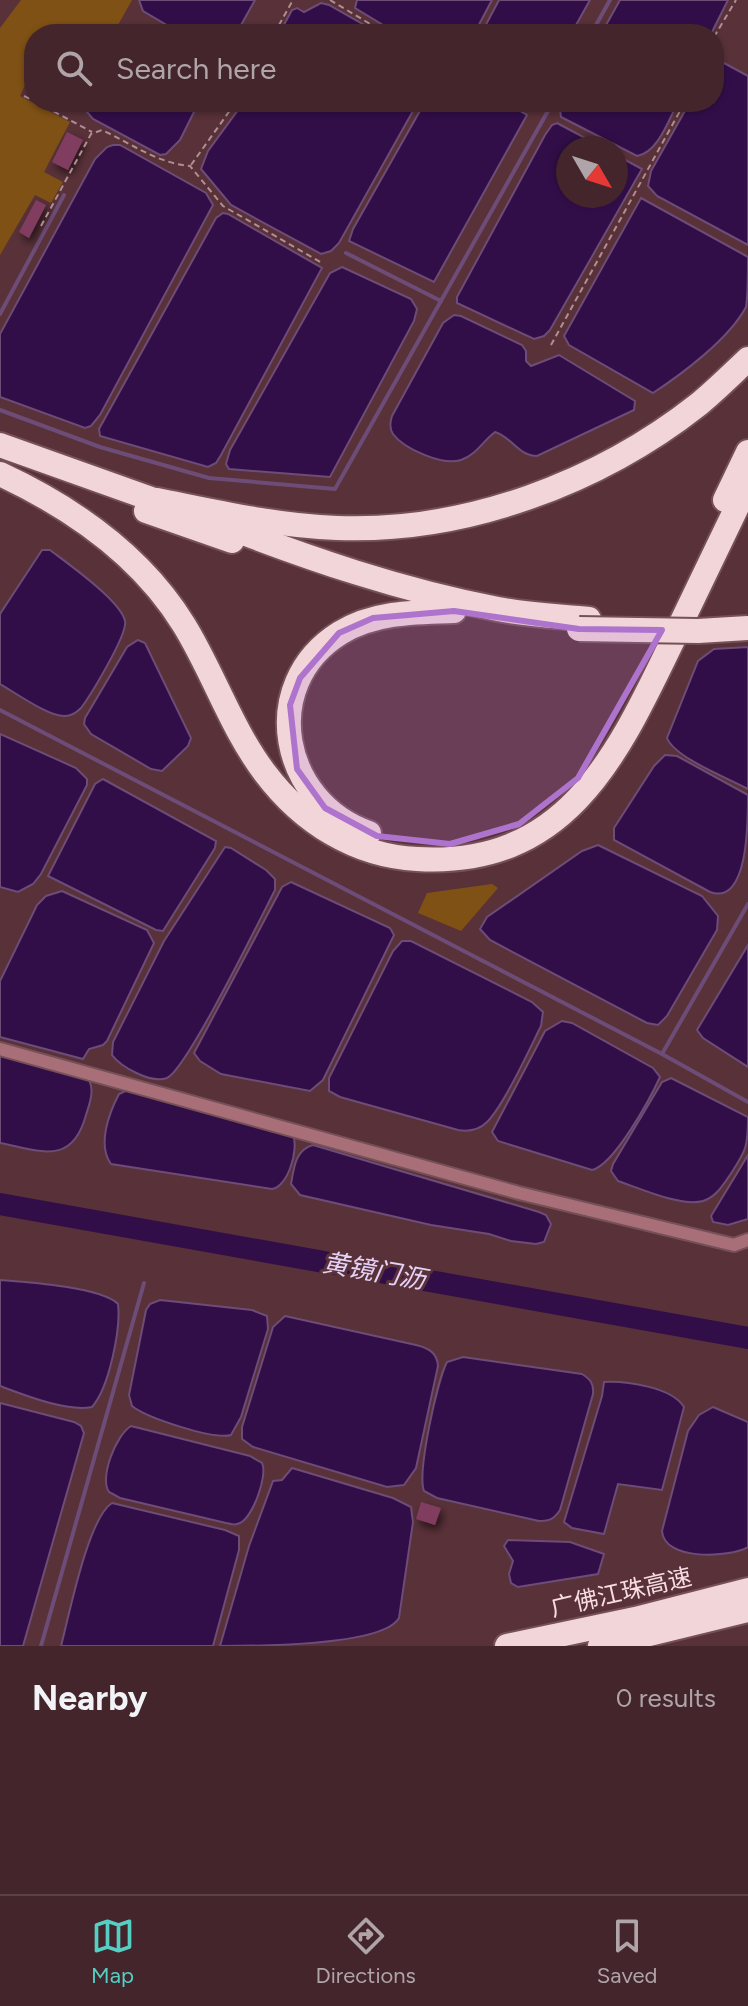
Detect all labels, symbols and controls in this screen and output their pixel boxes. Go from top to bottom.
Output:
search box [24,24,724,112]
icon: search [52,46,96,90]
text: Search here [116,50,276,87]
north arrow [556,136,628,208]
water label: 黄镜门沥 [320,1246,432,1296]
street label: 广佛江珠高速 [548,1562,694,1622]
text: Nearby [32,1678,147,1719]
text: 0 results [616,1682,716,1714]
tab: Map [91,1914,135,1989]
tab: Directions [316,1914,416,1989]
tab: Saved [597,1914,657,1989]

